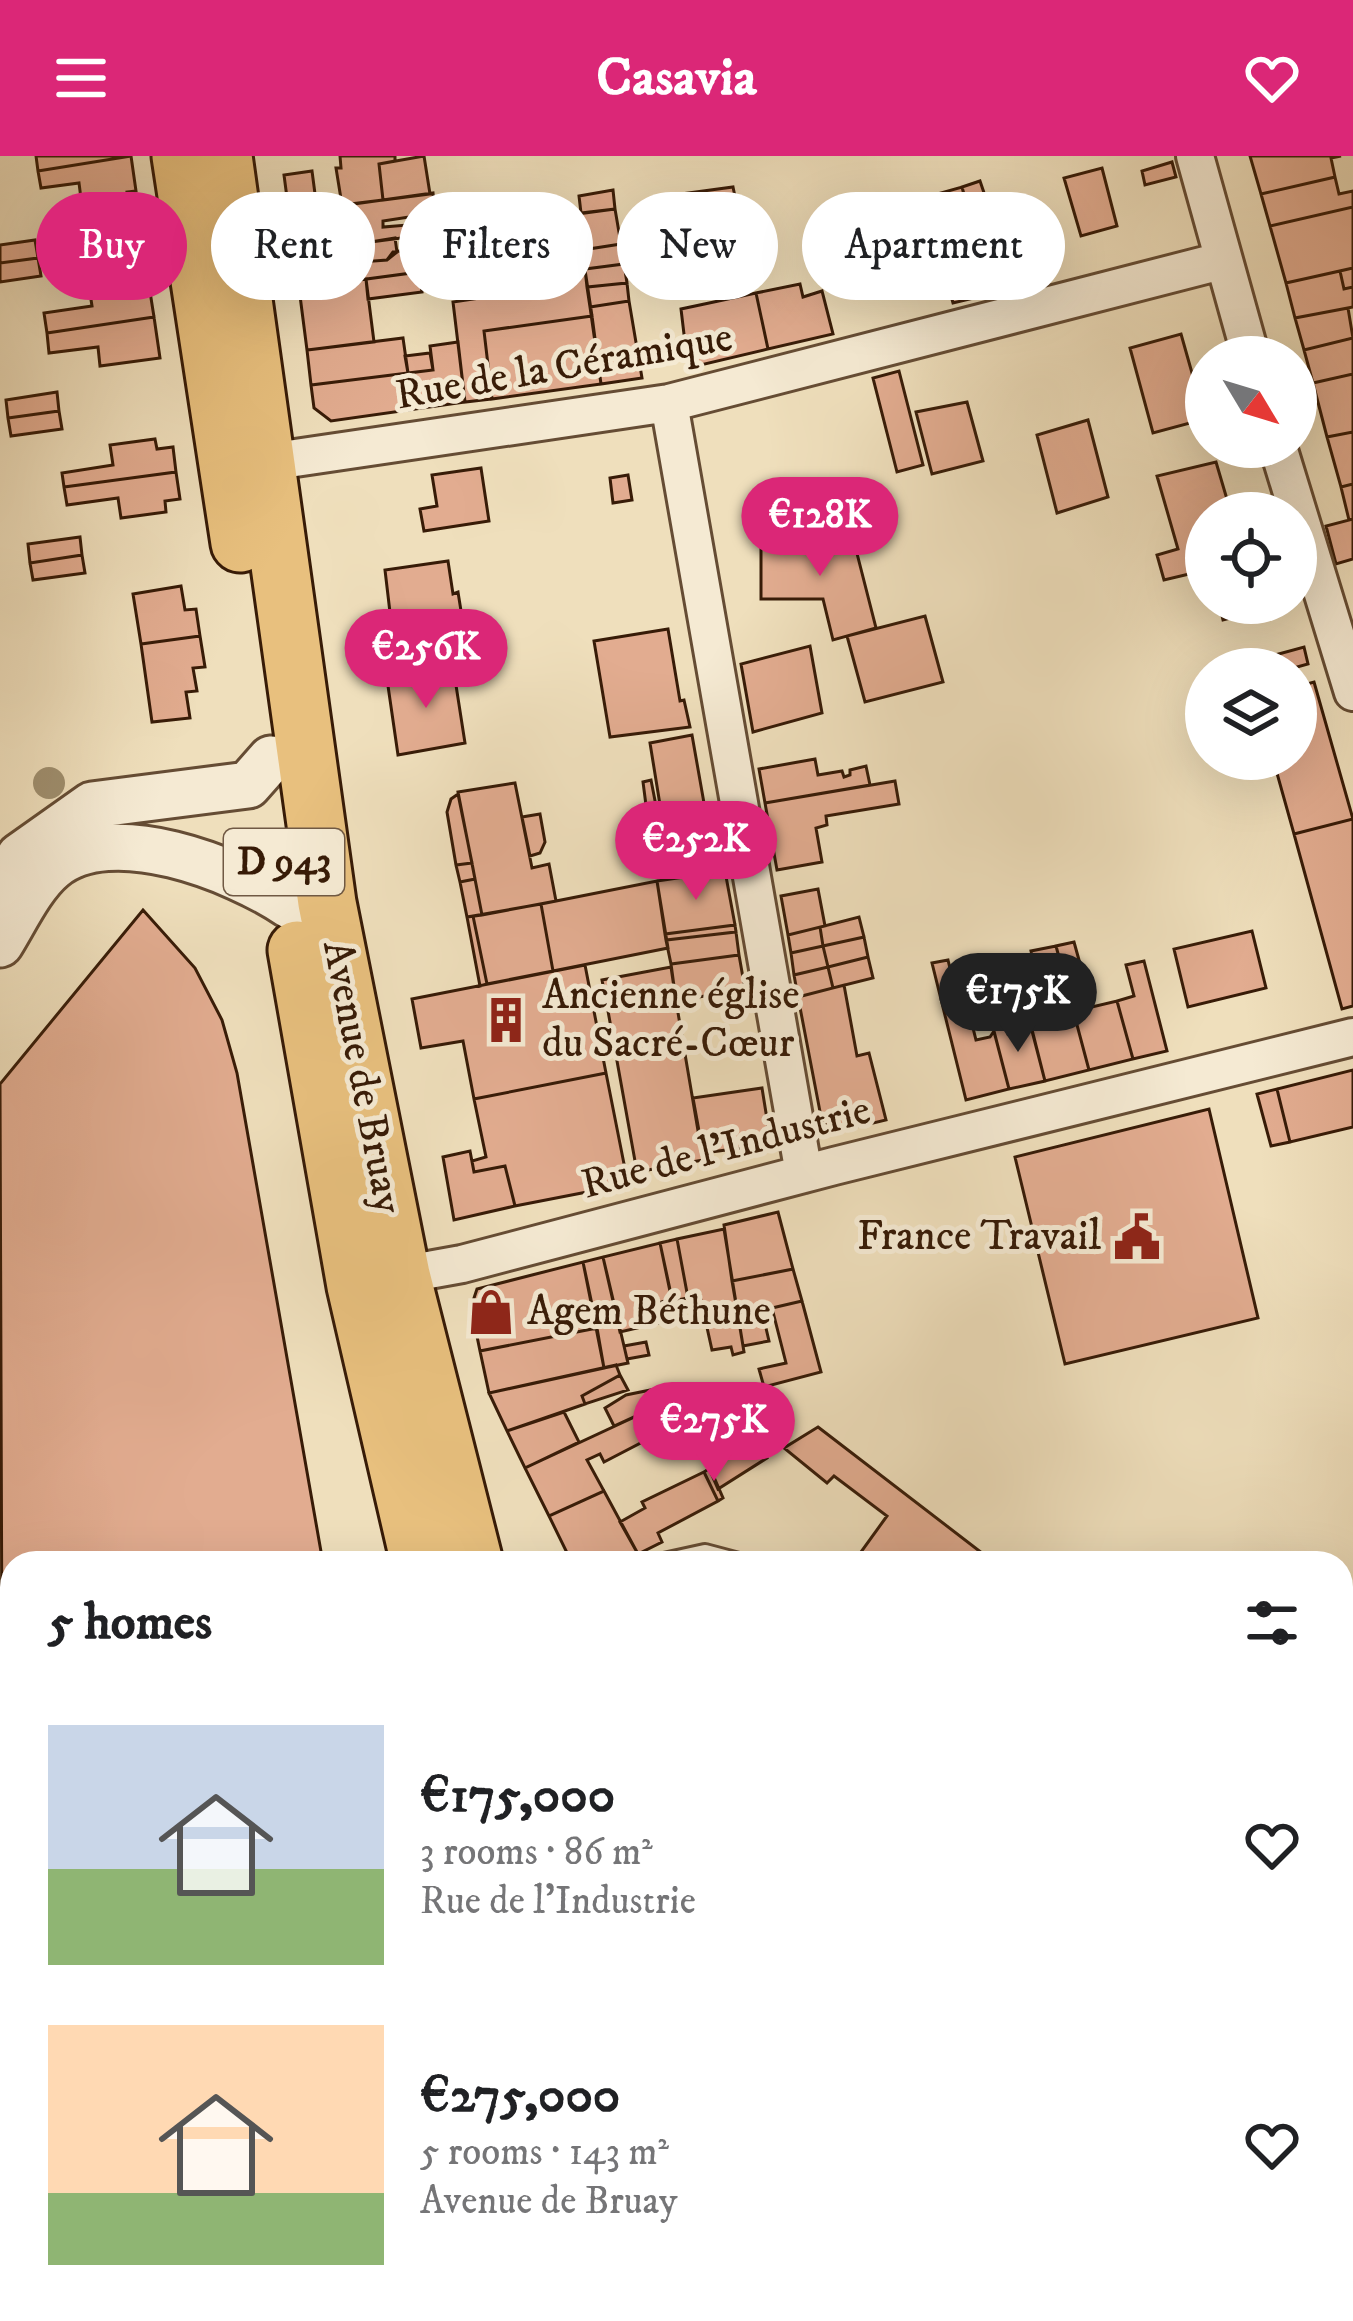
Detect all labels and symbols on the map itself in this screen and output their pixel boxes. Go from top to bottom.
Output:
street label: Rue de la Céramique [392,312,736,422]
north arrow [1185,336,1317,468]
pin: €128K [736,477,904,579]
pin: €256K [342,609,510,711]
pin: €252K [612,801,780,903]
road number: D 943 [224,829,344,895]
street label: Avenue de Bruay [310,936,414,1219]
pin: €175K [934,953,1102,1055]
place label: Ancienne église du Sacré-Cœur [542,970,800,1070]
building icon: Ancienne église du Sacré-Cœur [481,995,531,1045]
street label: Rue de l'Industrie [576,1084,876,1212]
place label: France Travail [857,1211,1101,1263]
public building icon: France Travail [1112,1212,1162,1262]
place label: Agem Béthune [527,1286,771,1338]
shop icon: Agem Béthune [466,1287,516,1337]
pin: €275K [630,1382,798,1484]

